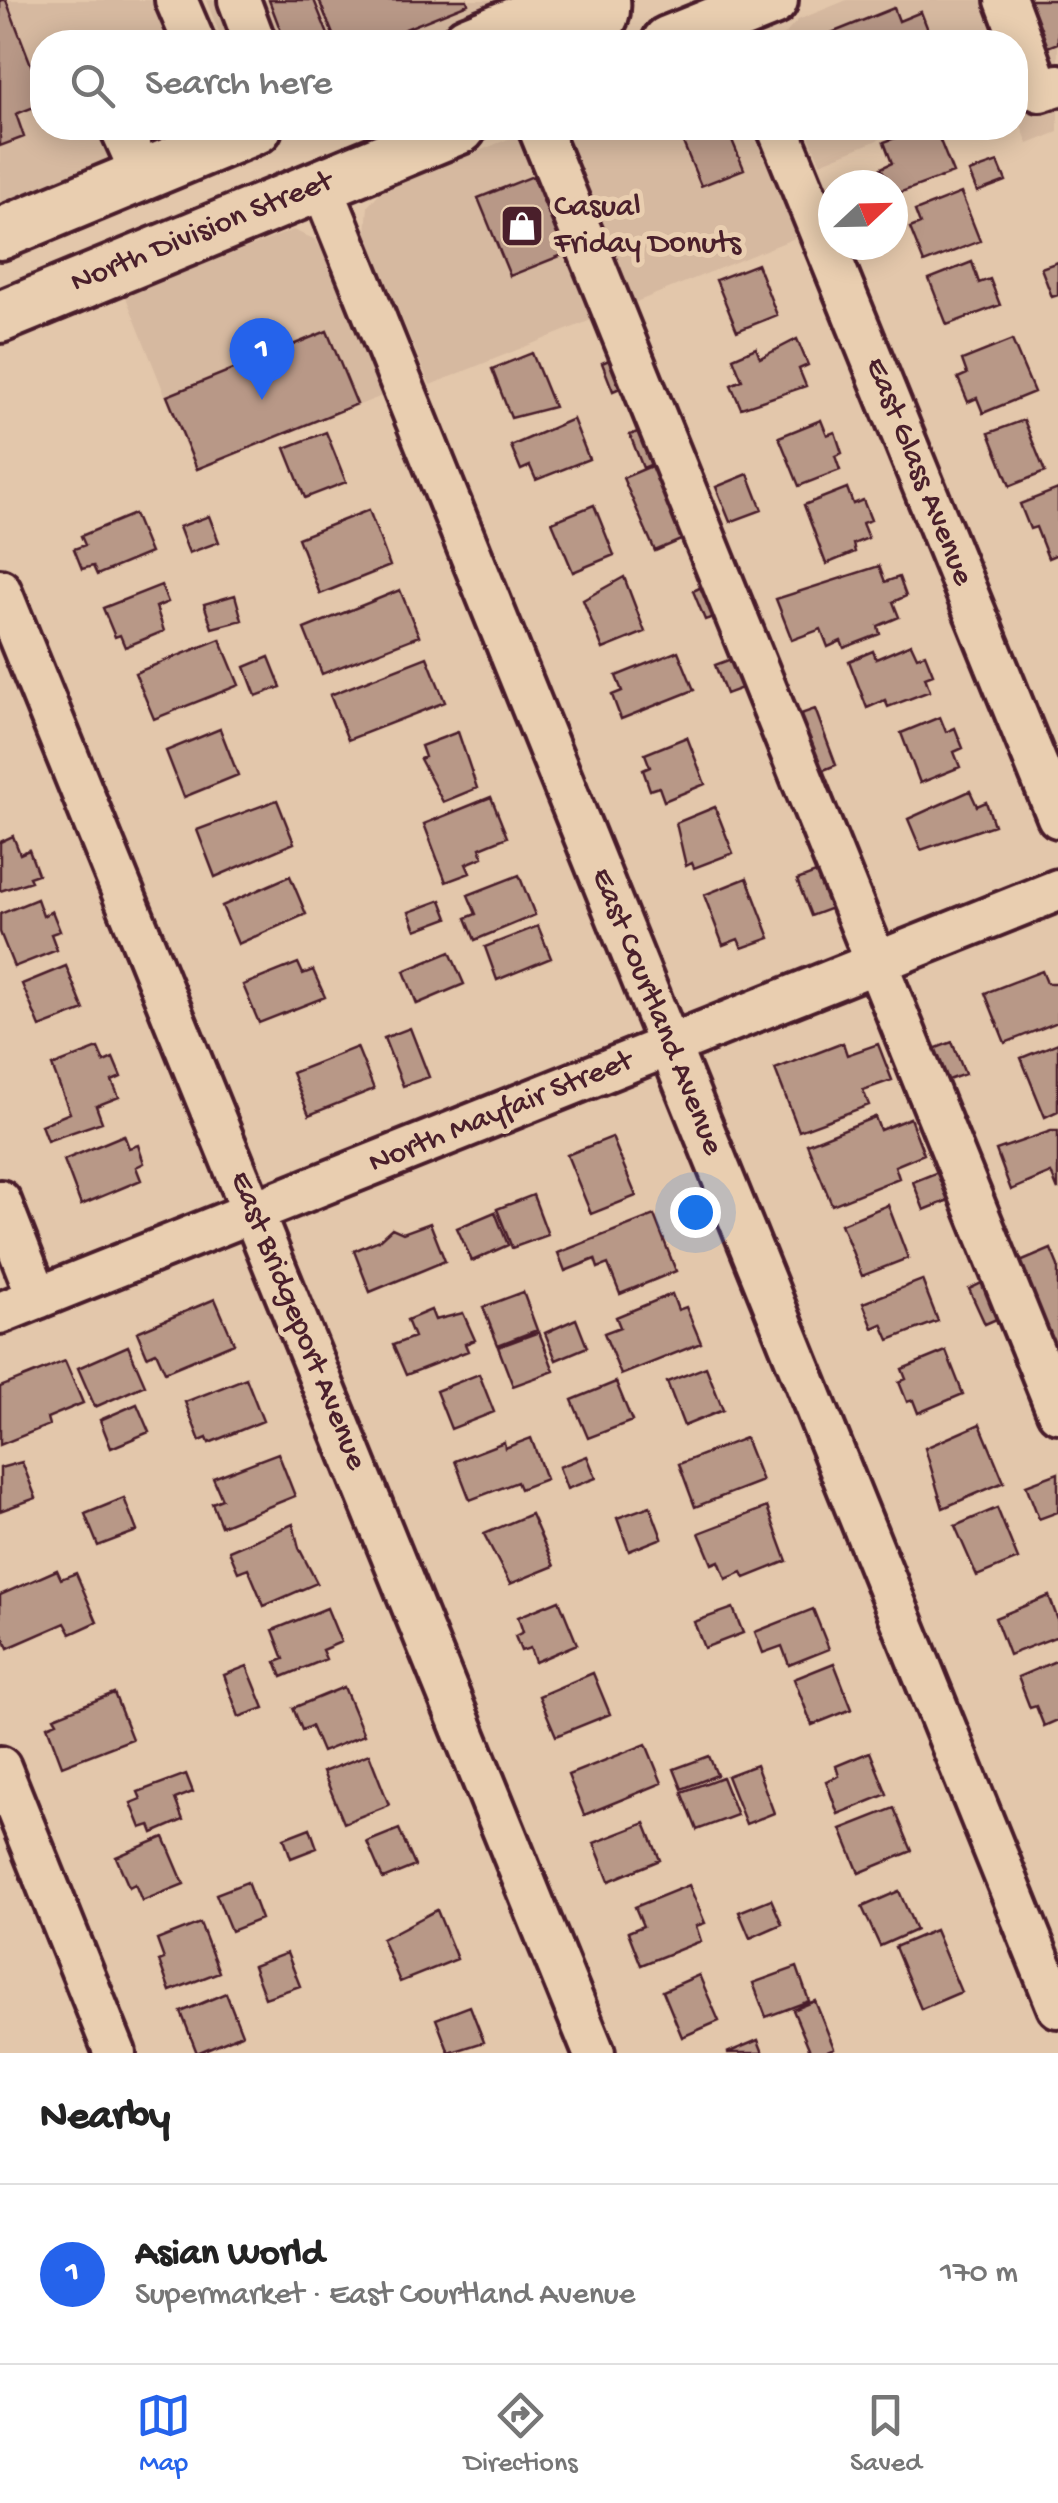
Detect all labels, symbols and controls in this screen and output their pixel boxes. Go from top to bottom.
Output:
search box [30,30,1028,140]
icon: search [65,58,120,113]
text: Search here [145,63,332,107]
street label: North Division Street [66,162,341,303]
north arrow [818,170,908,260]
place label: Casual Friday Donuts [553,189,742,264]
shop icon: Casual Friday Donuts [499,203,545,249]
pin: 1 [230,318,294,400]
street label: East Glass Avenue [855,352,981,592]
street label: East Courtland Avenue [581,863,731,1161]
street label: North Mayfair Street [364,1042,641,1183]
street label: East Bridgeport Avenue [220,1166,375,1476]
your location [670,1187,721,1238]
text: Nearby [40,2094,170,2143]
text: Asian World [135,2233,324,2277]
text: 1 [66,2255,79,2293]
text: 170 m [940,2255,1018,2293]
text: Supermarket · East Courtland Avenue [135,2277,635,2315]
tab: Map [136,2388,191,2481]
tab: Directions [464,2388,578,2481]
tab: Saved [850,2388,922,2481]

